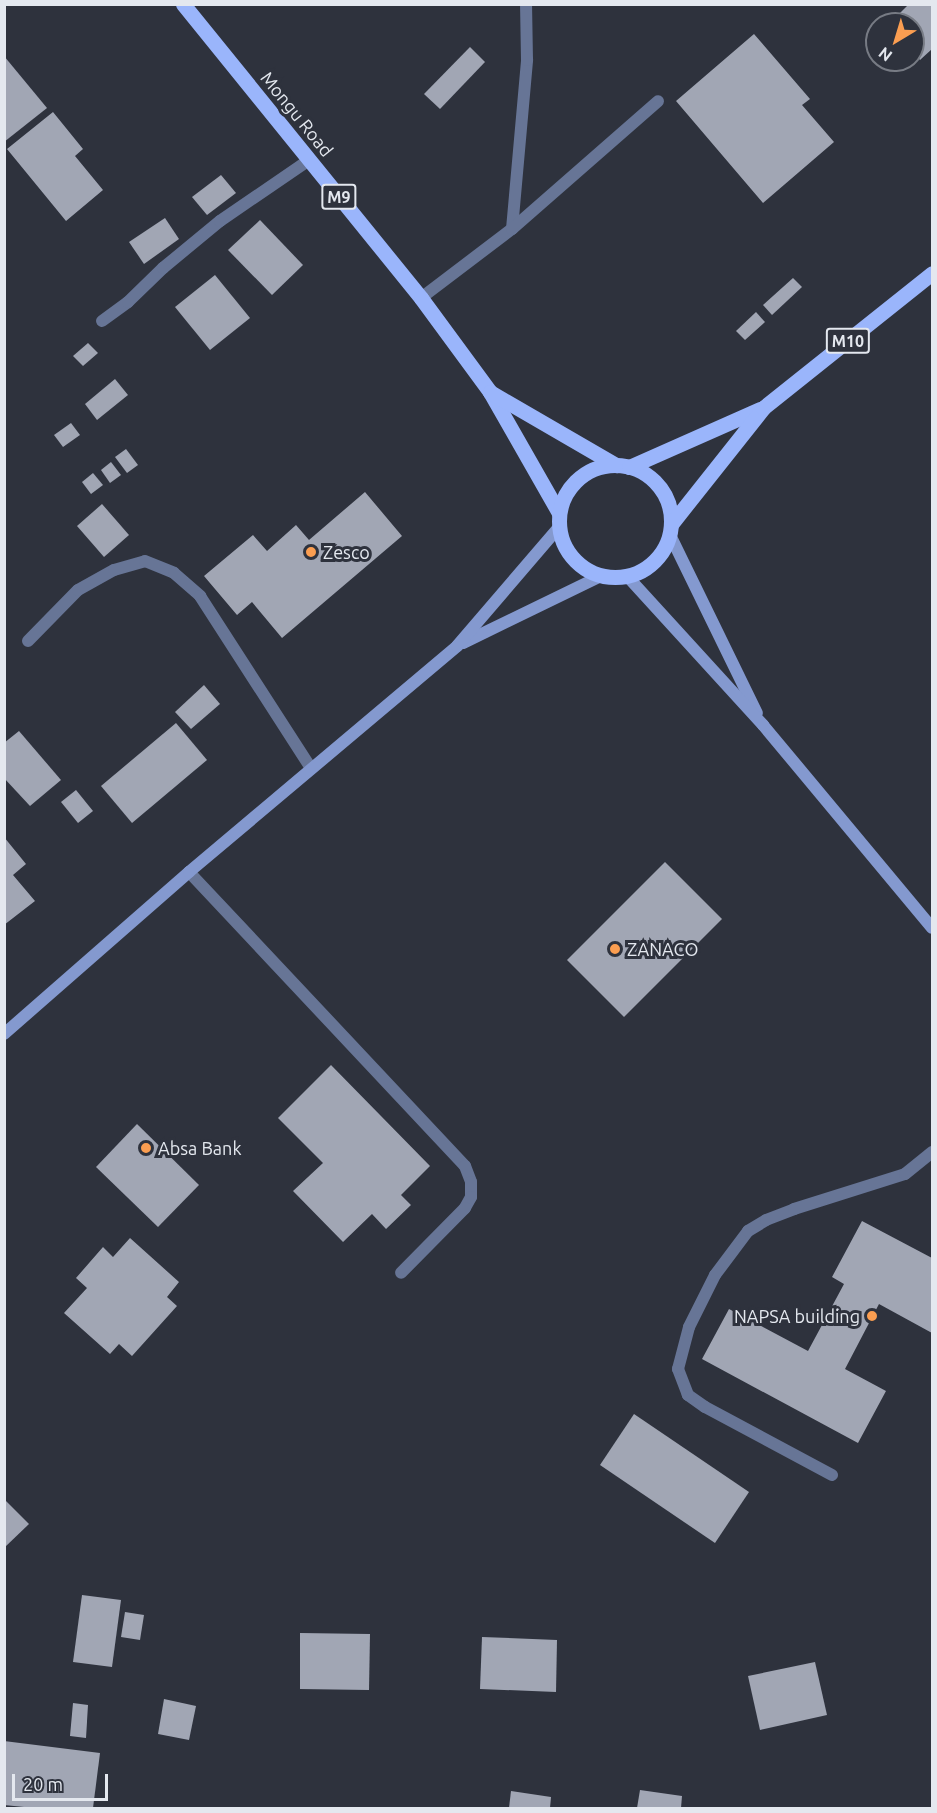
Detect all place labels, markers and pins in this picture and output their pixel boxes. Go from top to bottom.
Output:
place label: Zesco [323,541,370,563]
marker: Zesco [304,545,318,559]
place label: ZANACO [627,938,698,960]
marker: ZANACO [608,942,622,956]
place label: Absa Bank [158,1137,241,1159]
marker: Absa Bank [139,1141,153,1155]
place label: NAPSA building [734,1305,860,1327]
marker: NAPSA building [865,1309,879,1323]

